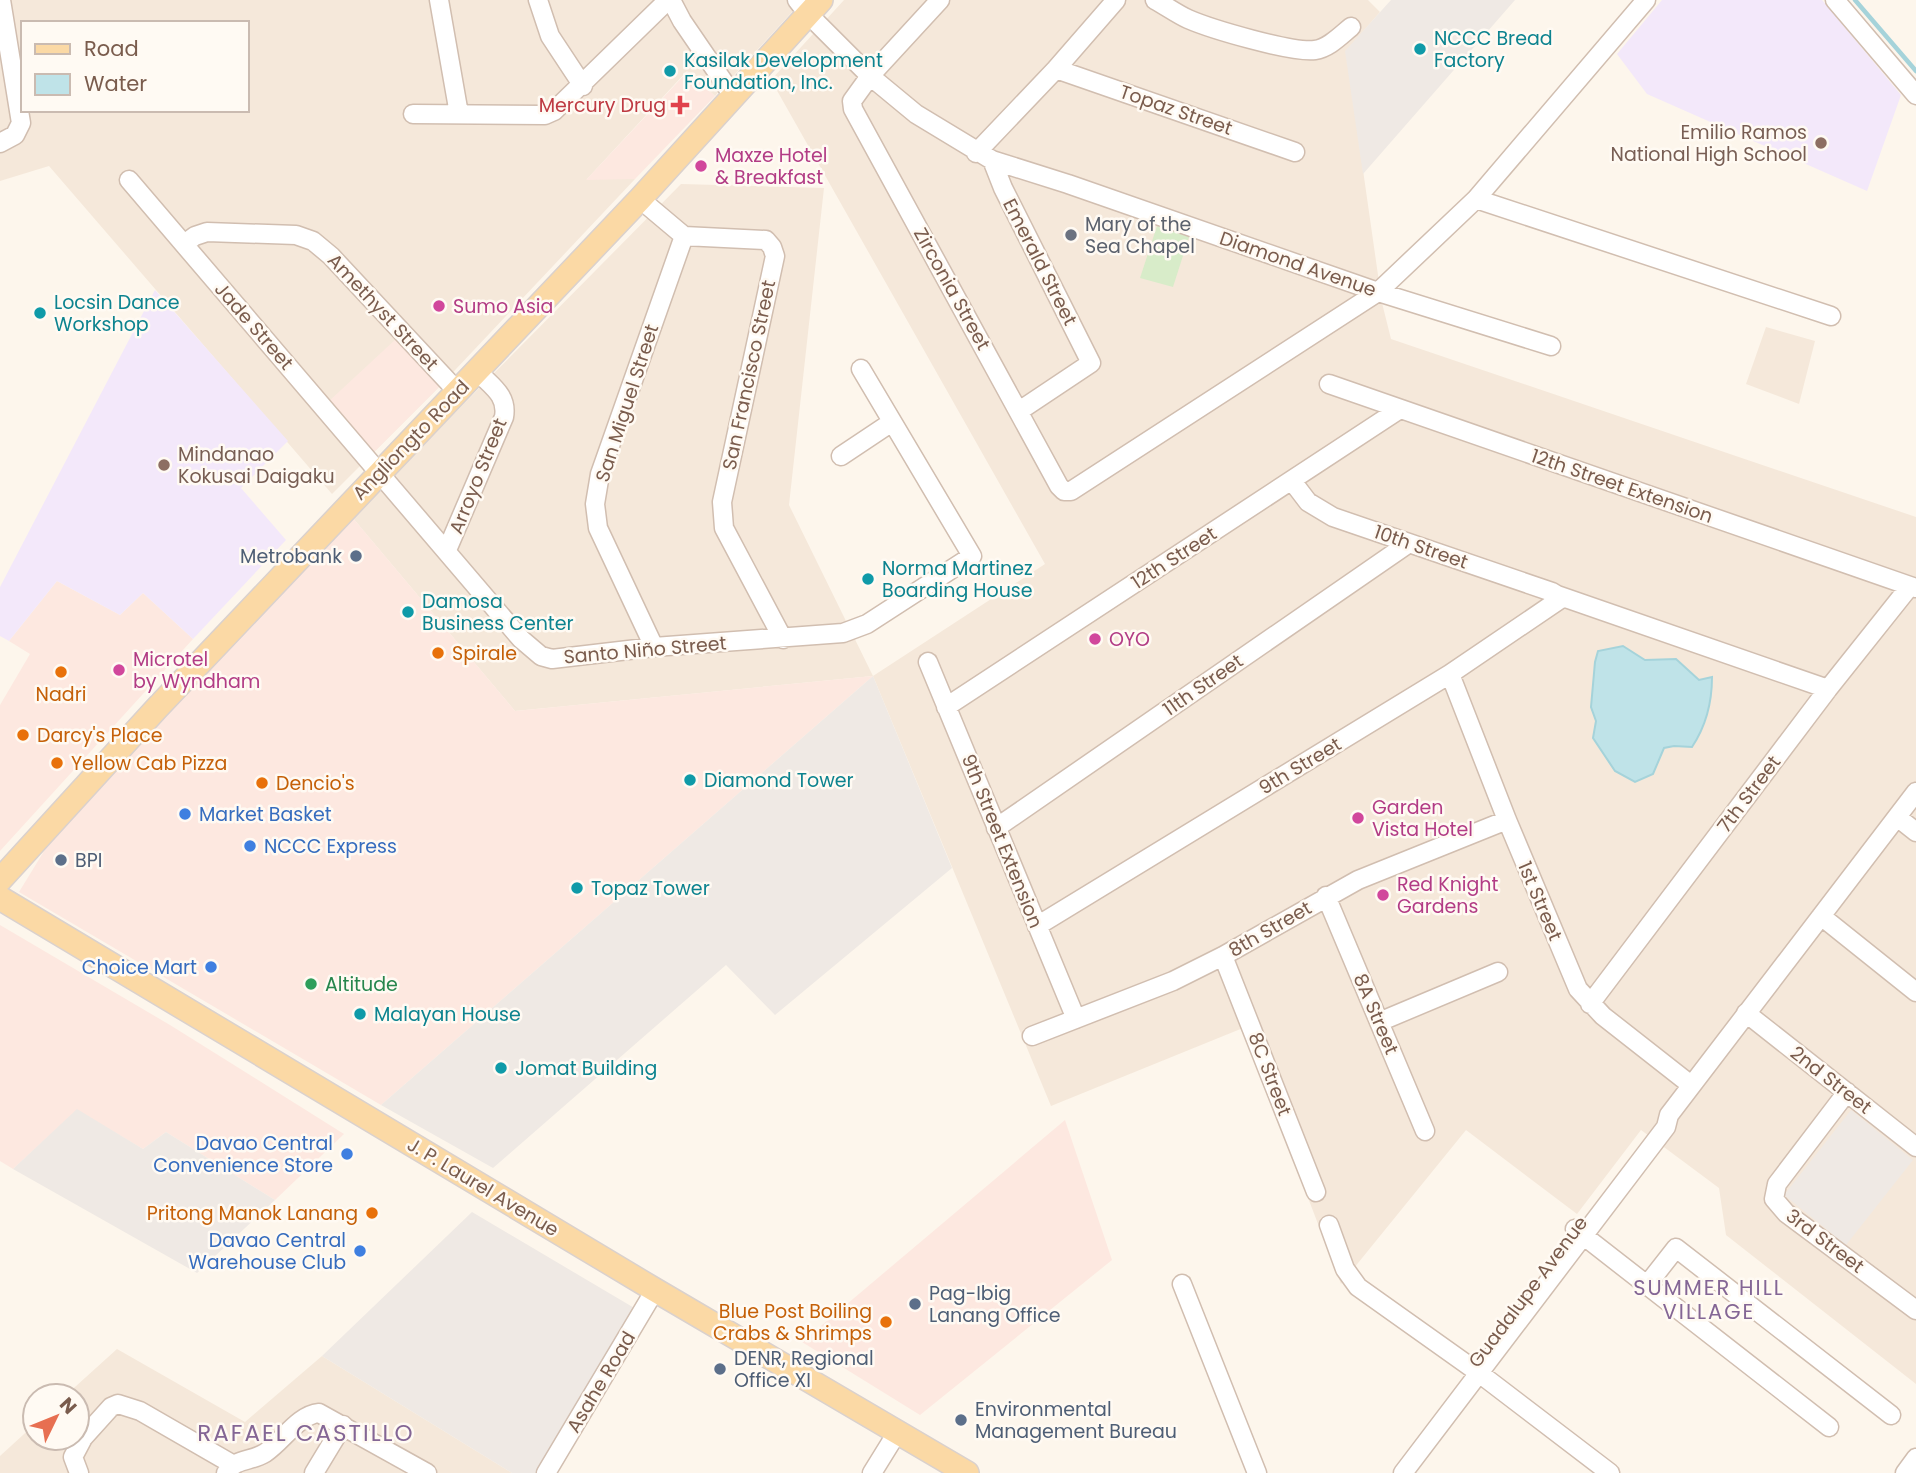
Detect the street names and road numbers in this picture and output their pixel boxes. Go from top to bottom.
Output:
street label: Topaz Street [1116,78,1236,142]
street label: Emerald Street [996,194,1084,330]
street label: Zirconia Street [907,223,997,355]
street label: Diamond Avenue [1216,225,1380,303]
street label: Amethyst Street [321,247,445,377]
street label: Jade Street [208,276,300,376]
street label: San Francisco Street [716,278,782,472]
street label: San Miguel Street [589,321,665,485]
street label: Angliongto Road [346,374,476,506]
street label: Arroyo Street [443,414,514,538]
street label: 12th Street Extension [1528,442,1716,530]
street label: 10th Street [1370,518,1472,576]
street label: 12th Street [1126,520,1222,596]
street label: Santo Niño Street [562,629,728,671]
street label: 11th Street [1158,648,1248,722]
street label: 9th Street [1254,731,1346,801]
street label: 9th Street Extension [955,750,1049,932]
street label: 7th Street [1711,750,1787,838]
street label: 1st Street [1511,857,1569,945]
street label: 8th Street [1224,894,1317,964]
street label: 8A Street [1347,969,1405,1059]
street label: 8C Street [1242,1028,1298,1120]
street label: 2nd Street [1785,1040,1877,1120]
street label: J. P. Laurel Avenue [402,1131,564,1243]
street label: 3rd Street [1780,1203,1870,1279]
street label: Guadalupe Avenue [1462,1211,1594,1373]
street label: Asahe Road [560,1326,642,1438]

